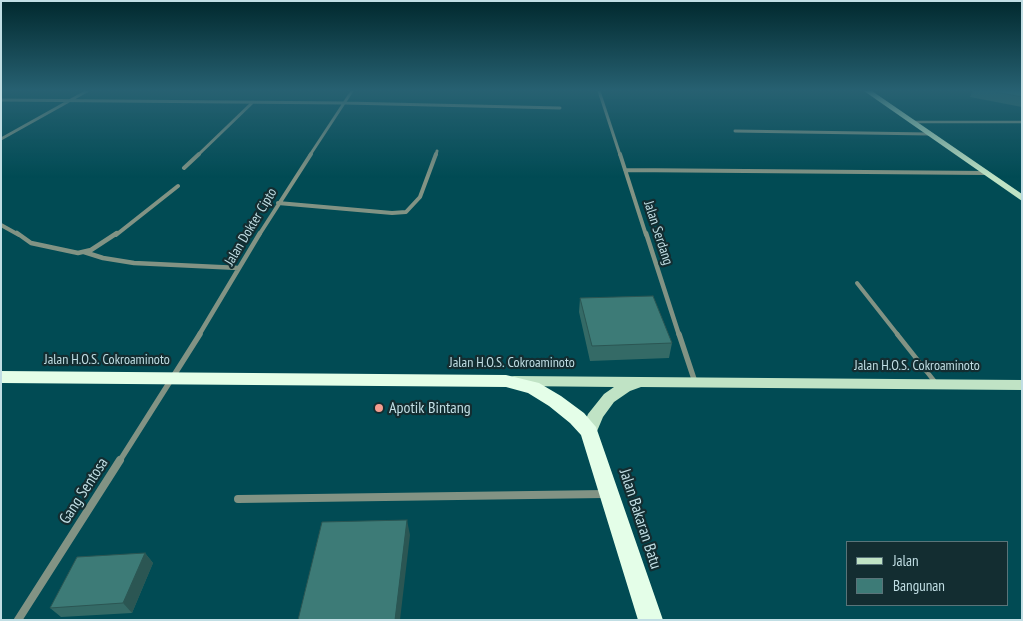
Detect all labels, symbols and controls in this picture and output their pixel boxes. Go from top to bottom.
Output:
street label: Jalan Dokter Cipto [221,185,281,269]
street label: Jalan Serdang [640,199,676,267]
street label: Jalan H.O.S. Cokroaminoto [44,352,170,368]
street label: Jalan H.O.S. Cokroaminoto [449,355,575,371]
street label: Jalan H.O.S. Cokroaminoto [854,358,980,374]
place label: Apotik Bintang [389,398,471,418]
marker: Apotik Bintang [373,402,385,414]
street label: Gang Sentosa [56,454,112,528]
street label: Jalan Bakaran Batu [615,467,665,571]
legend [846,541,1008,606]
text: Jalan [893,551,919,570]
text: Bangunan [893,576,945,595]

